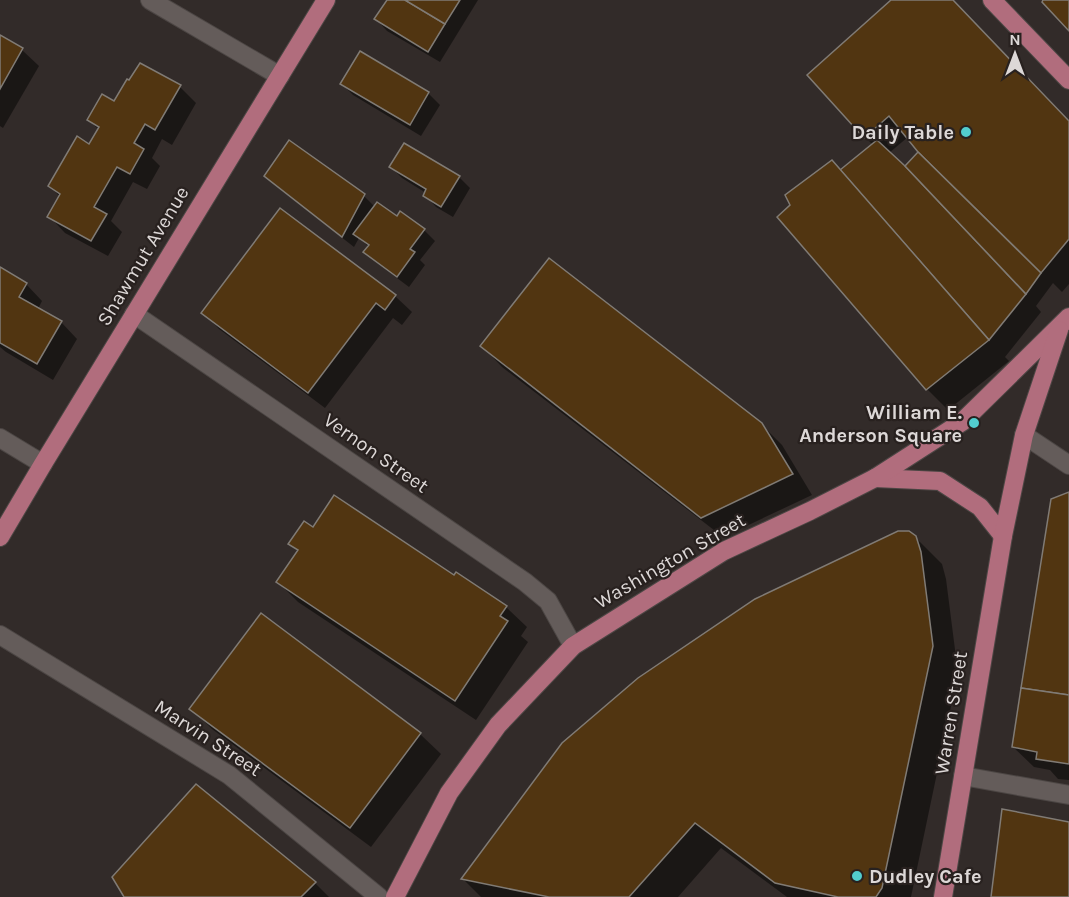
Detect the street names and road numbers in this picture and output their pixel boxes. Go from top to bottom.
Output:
street label: Shawmut Avenue [92,182,194,330]
street label: Vernon Street [319,408,433,498]
street label: Washington Street [590,508,750,614]
street label: Warren Street [930,649,972,776]
street label: Marvin Street [150,695,266,781]

